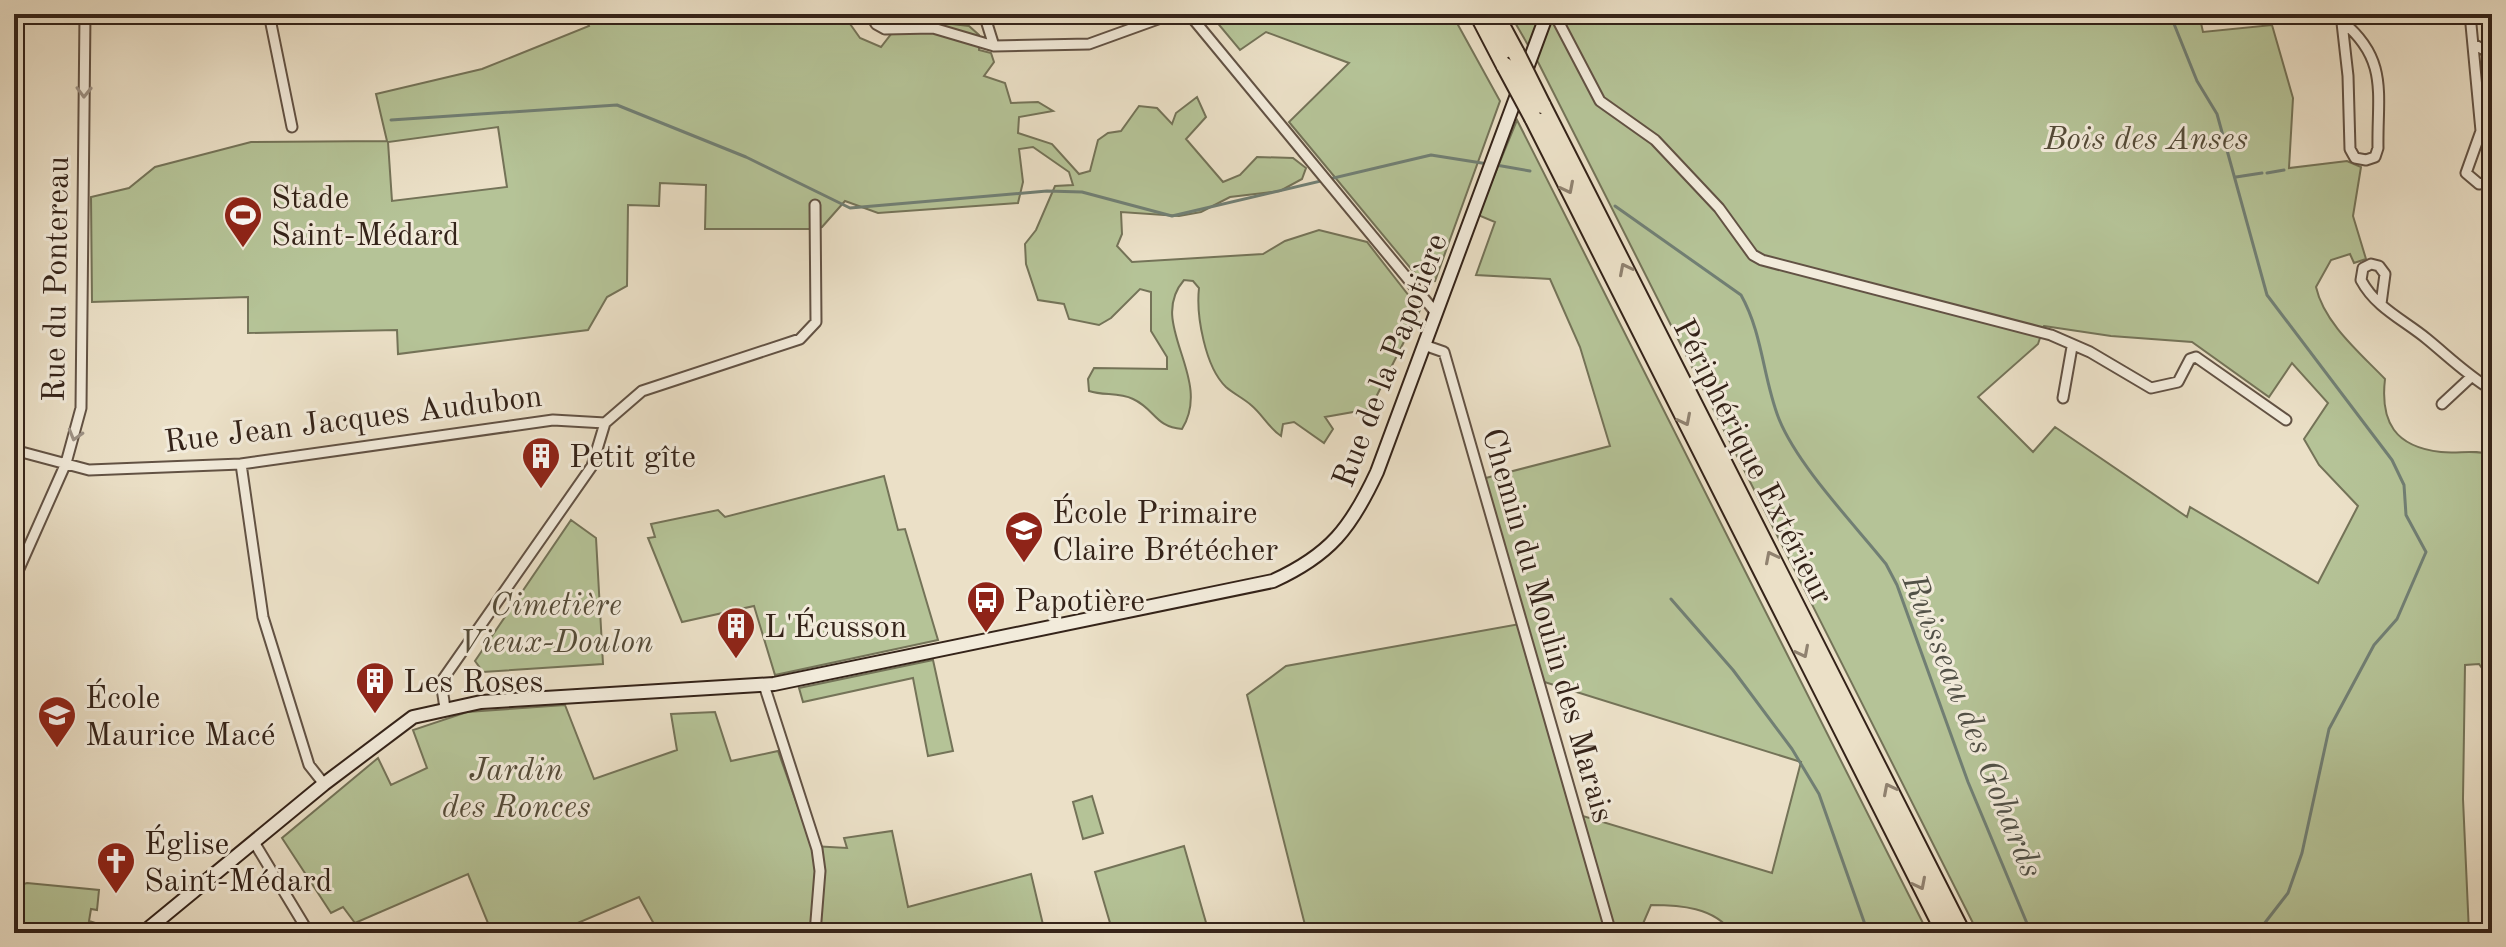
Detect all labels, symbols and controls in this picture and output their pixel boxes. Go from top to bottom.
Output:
one-way arrow [75,86,92,99]
park label: Bois des Anses [2043,125,2248,157]
street label: Rue du Pontereau [40,156,76,402]
one-way arrow [1558,180,1574,195]
place label: Stade Saint-Médard [271,184,459,253]
sports icon: Stade Saint-Médard [222,194,264,249]
street label: Rue de la Papotière [1329,230,1455,492]
one-way arrow [1619,262,1634,277]
street label: Périphérique Extérieur [1666,315,1837,610]
street label: Rue Jean Jacques Audubon [163,382,544,460]
one-way arrow [1676,411,1691,426]
street label: Chemin du Moulin des Marais [1474,425,1618,826]
one-way arrow [68,428,84,442]
building icon: Petit gîte [520,435,562,490]
place label: Petit gîte [569,443,696,475]
place label: École Primaire Claire Brétécher [1052,493,1278,568]
school or university icon: École Primaire Claire Brétécher [1003,509,1045,564]
one-way arrow [1766,550,1781,565]
water label: Ruisseau des Gohards [1894,569,2048,883]
bus stop icon: Papotière [965,579,1007,634]
place label: Papotière [1014,587,1145,619]
park label: Cimetière Vieux-Doulon [459,591,653,660]
building icon: L'Écusson [715,605,757,660]
place label: L'Écusson [764,607,907,645]
one-way arrow [1793,643,1809,658]
building icon: Les Roses [354,660,396,715]
place label: Les Roses [403,668,543,700]
place label: École Maurice Macé [85,678,275,753]
school or university icon: École Maurice Macé [36,694,78,749]
park label: Jardin des Ronces [442,756,590,825]
one-way arrow [1883,782,1899,797]
place label: Église Saint-Médard [144,824,332,899]
church icon: Église Saint-Médard [95,840,137,895]
one-way arrow [1911,875,1926,890]

